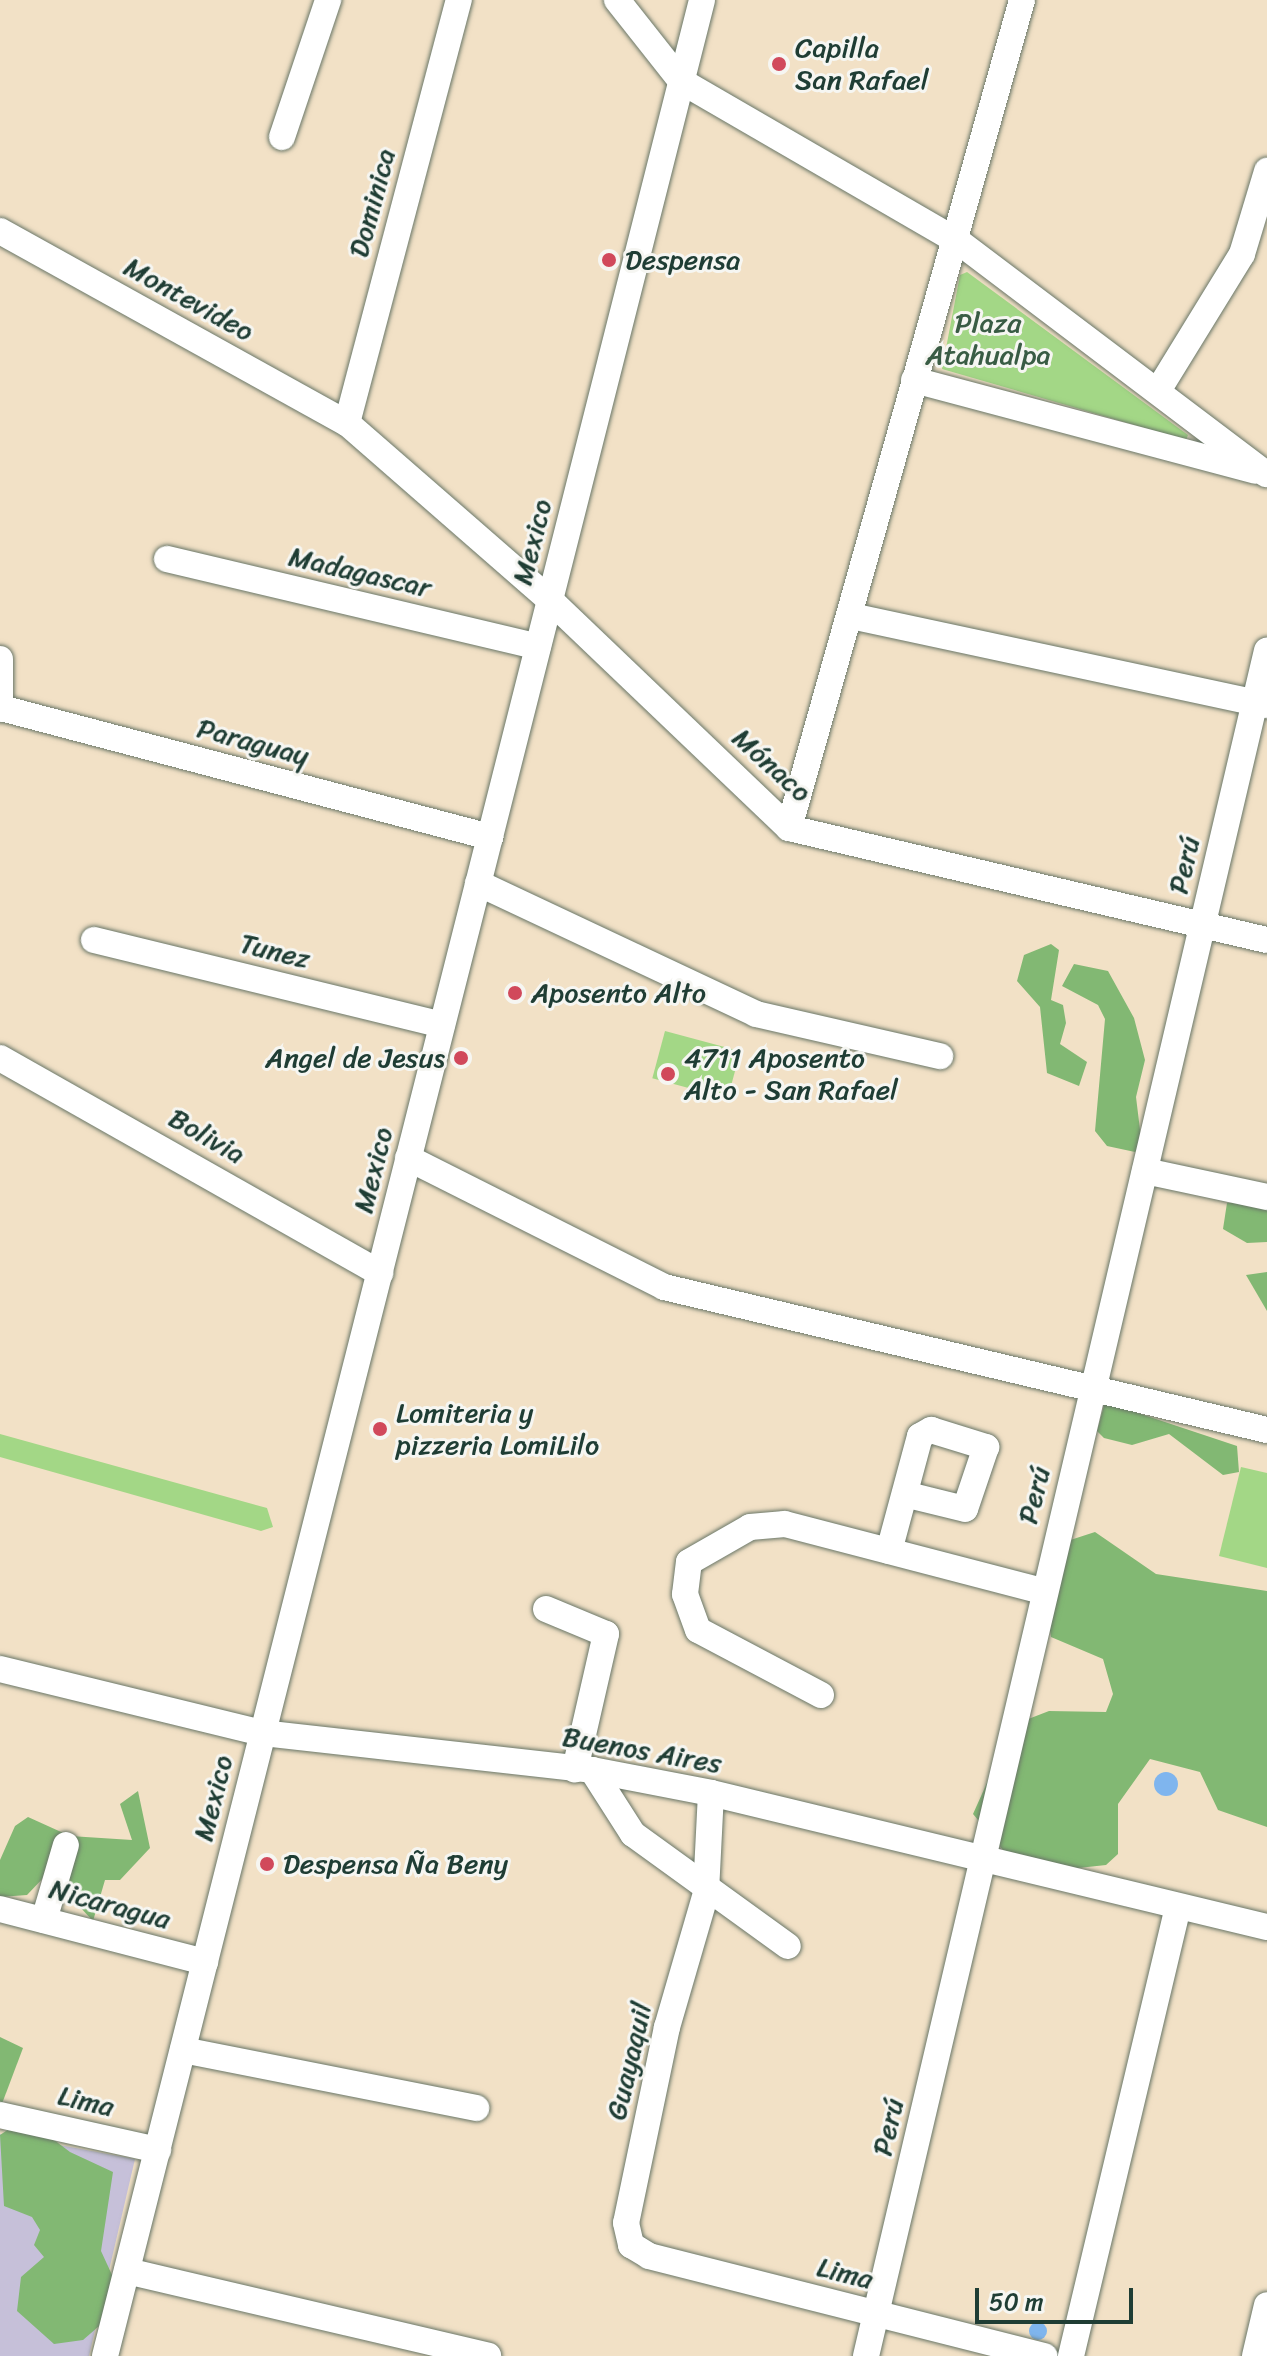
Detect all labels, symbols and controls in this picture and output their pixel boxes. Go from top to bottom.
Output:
place label: Capilla San Rafael [795,31,928,97]
marker: Capilla San Rafael [770,55,788,73]
street label: Dominica [341,145,403,261]
place label: Despensa [625,243,740,277]
street label: Montevideo [118,250,260,348]
marker: Despensa [600,251,618,269]
park label: Plaza Atahualpa [925,306,1051,372]
street label: Mexico [505,496,559,588]
street label: Madagascar [286,539,434,605]
street label: Paraguay [194,711,312,773]
street label: Mónaco [726,721,818,809]
street label: Perú [1161,833,1207,897]
street label: Tunez [237,926,313,976]
place label: Aposento Alto [531,976,707,1010]
marker: Aposento Alto [506,984,524,1002]
place label: Angel de Jesus [263,1041,445,1075]
place label: 4711 Aposento Alto - San Rafael [684,1041,897,1107]
marker: Angel de Jesus [452,1049,470,1067]
marker: 4711 Aposento Alto - San Rafael [659,1065,677,1083]
street label: Bolivia [163,1101,251,1171]
street label: Mexico [346,1124,400,1216]
place label: Lomiteria y pizzeria LomiLilo [396,1396,599,1462]
marker: Lomiteria y pizzeria LomiLilo [371,1420,389,1438]
street label: Perú [1011,1463,1057,1527]
street label: Buenos Aires [560,1719,724,1781]
street label: Mexico [186,1752,240,1844]
place label: Despensa Ña Beny [283,1847,508,1881]
marker: Despensa Ña Beny [258,1855,276,1873]
street label: Nicaragua [46,1872,174,1936]
street label: Guayaquil [599,1999,659,2123]
street label: Lima [55,2078,117,2124]
street label: Perú [865,2095,911,2159]
street label: Lima [814,2250,876,2296]
scale bar [979,2272,1137,2322]
text: 50 m [989,2281,1044,2323]

